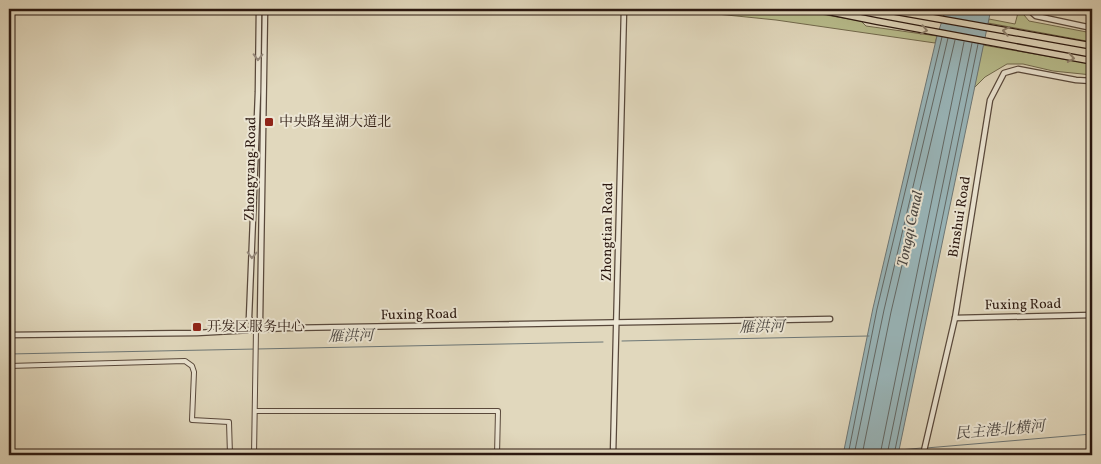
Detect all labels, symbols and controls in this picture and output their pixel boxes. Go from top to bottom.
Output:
one-way arrow [919,25,928,35]
one-way arrow [1001,27,1010,37]
one-way arrow [1068,52,1076,63]
one-way arrow [253,54,264,62]
place label: 中央路星湖大道北 [279,113,391,132]
street label: Zhongyang Road [241,116,261,221]
marker: 中央路星湖大道北 [263,116,275,128]
street label: Binshui Road [944,175,976,259]
street label: Zhongtian Road [598,182,618,282]
water label: Tongqi Canal [893,189,929,269]
one-way arrow [246,251,257,259]
street label: Fuxing Road [984,295,1062,315]
street label: Fuxing Road [380,305,458,325]
water label: 雁洪河 [739,317,788,339]
place label: 开发区服务中心 [207,318,305,337]
marker: 开发区服务中心 [191,321,203,333]
water label: 雁洪河 [328,326,377,348]
water label: 民主港北横河 [954,416,1049,445]

